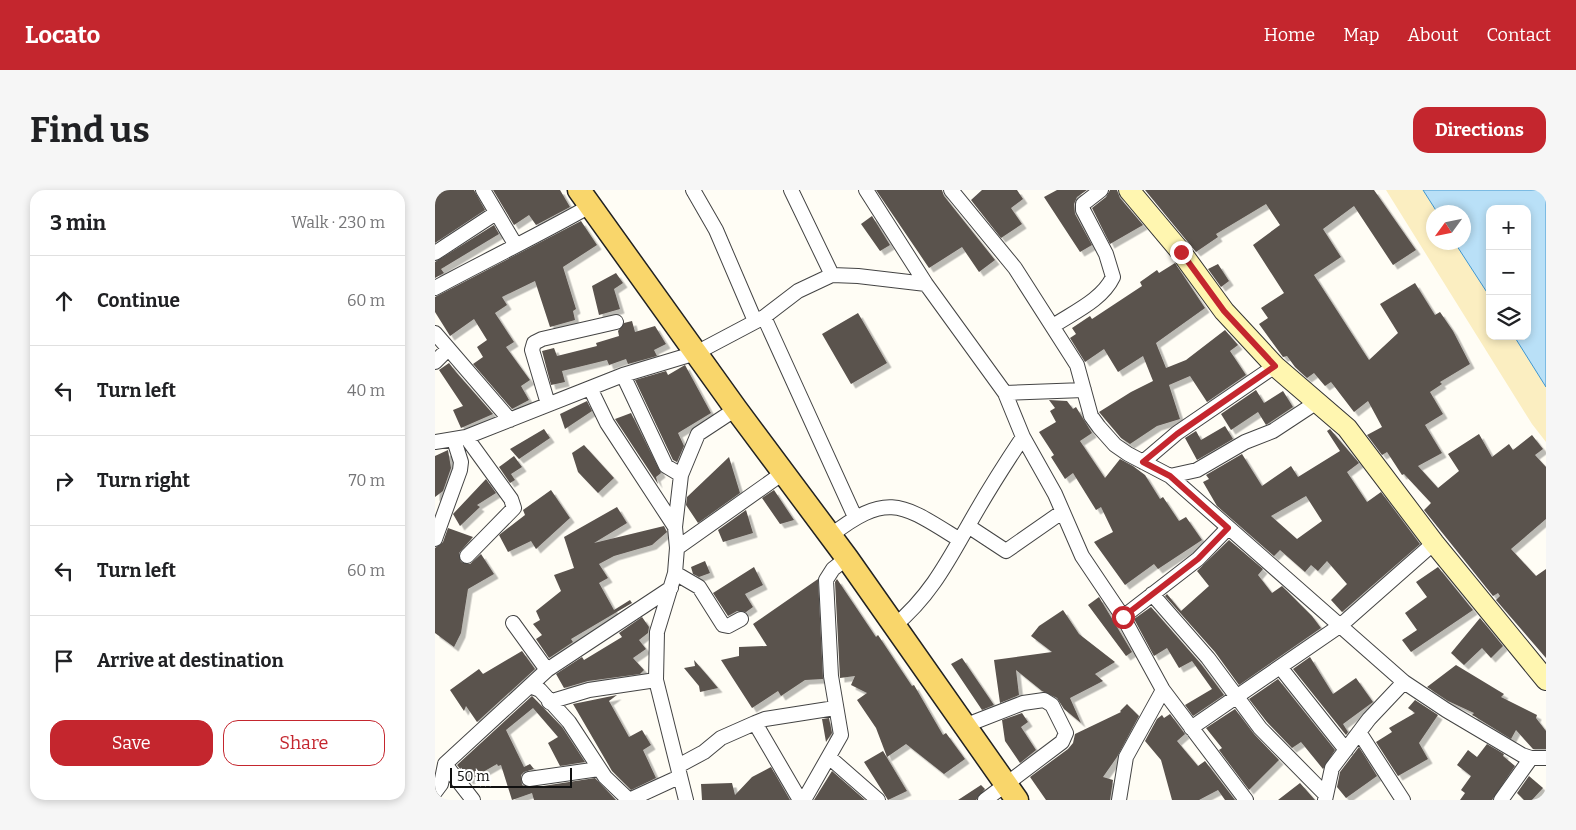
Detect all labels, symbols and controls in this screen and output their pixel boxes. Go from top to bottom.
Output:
text: Locato [25,21,100,49]
text: Home [1264,24,1315,46]
text: Map [1343,24,1379,46]
text: About [1407,24,1458,46]
text: Contact [1486,24,1551,46]
button: Directions [1413,107,1546,153]
text: Find us [30,109,150,151]
north arrow [1426,205,1471,250]
map controls [1486,205,1531,340]
button: + [1486,205,1531,250]
text: 3 min [50,210,106,236]
text: Walk · 230 m [291,213,385,232]
route end [1170,241,1193,264]
button: − [1486,250,1531,295]
icon: ahead [50,287,78,315]
text: Continue [97,289,180,312]
text: 60 m [347,291,385,310]
button: layers [1486,295,1531,340]
icon: left [50,377,78,405]
text: Turn left [97,379,176,402]
text: 40 m [347,381,385,400]
icon: right [50,467,78,495]
text: Turn right [97,469,190,492]
text: 70 m [349,471,385,490]
icon: left [50,557,78,585]
text: Turn left [97,559,176,582]
text: 60 m [347,561,385,580]
route start [1112,606,1135,629]
icon: arrive [50,647,78,675]
text: Arrive at destination [97,649,284,672]
button: Save [50,720,213,766]
button: Share [223,720,385,766]
scale bar [450,765,573,788]
text: 50 m [457,768,490,785]

